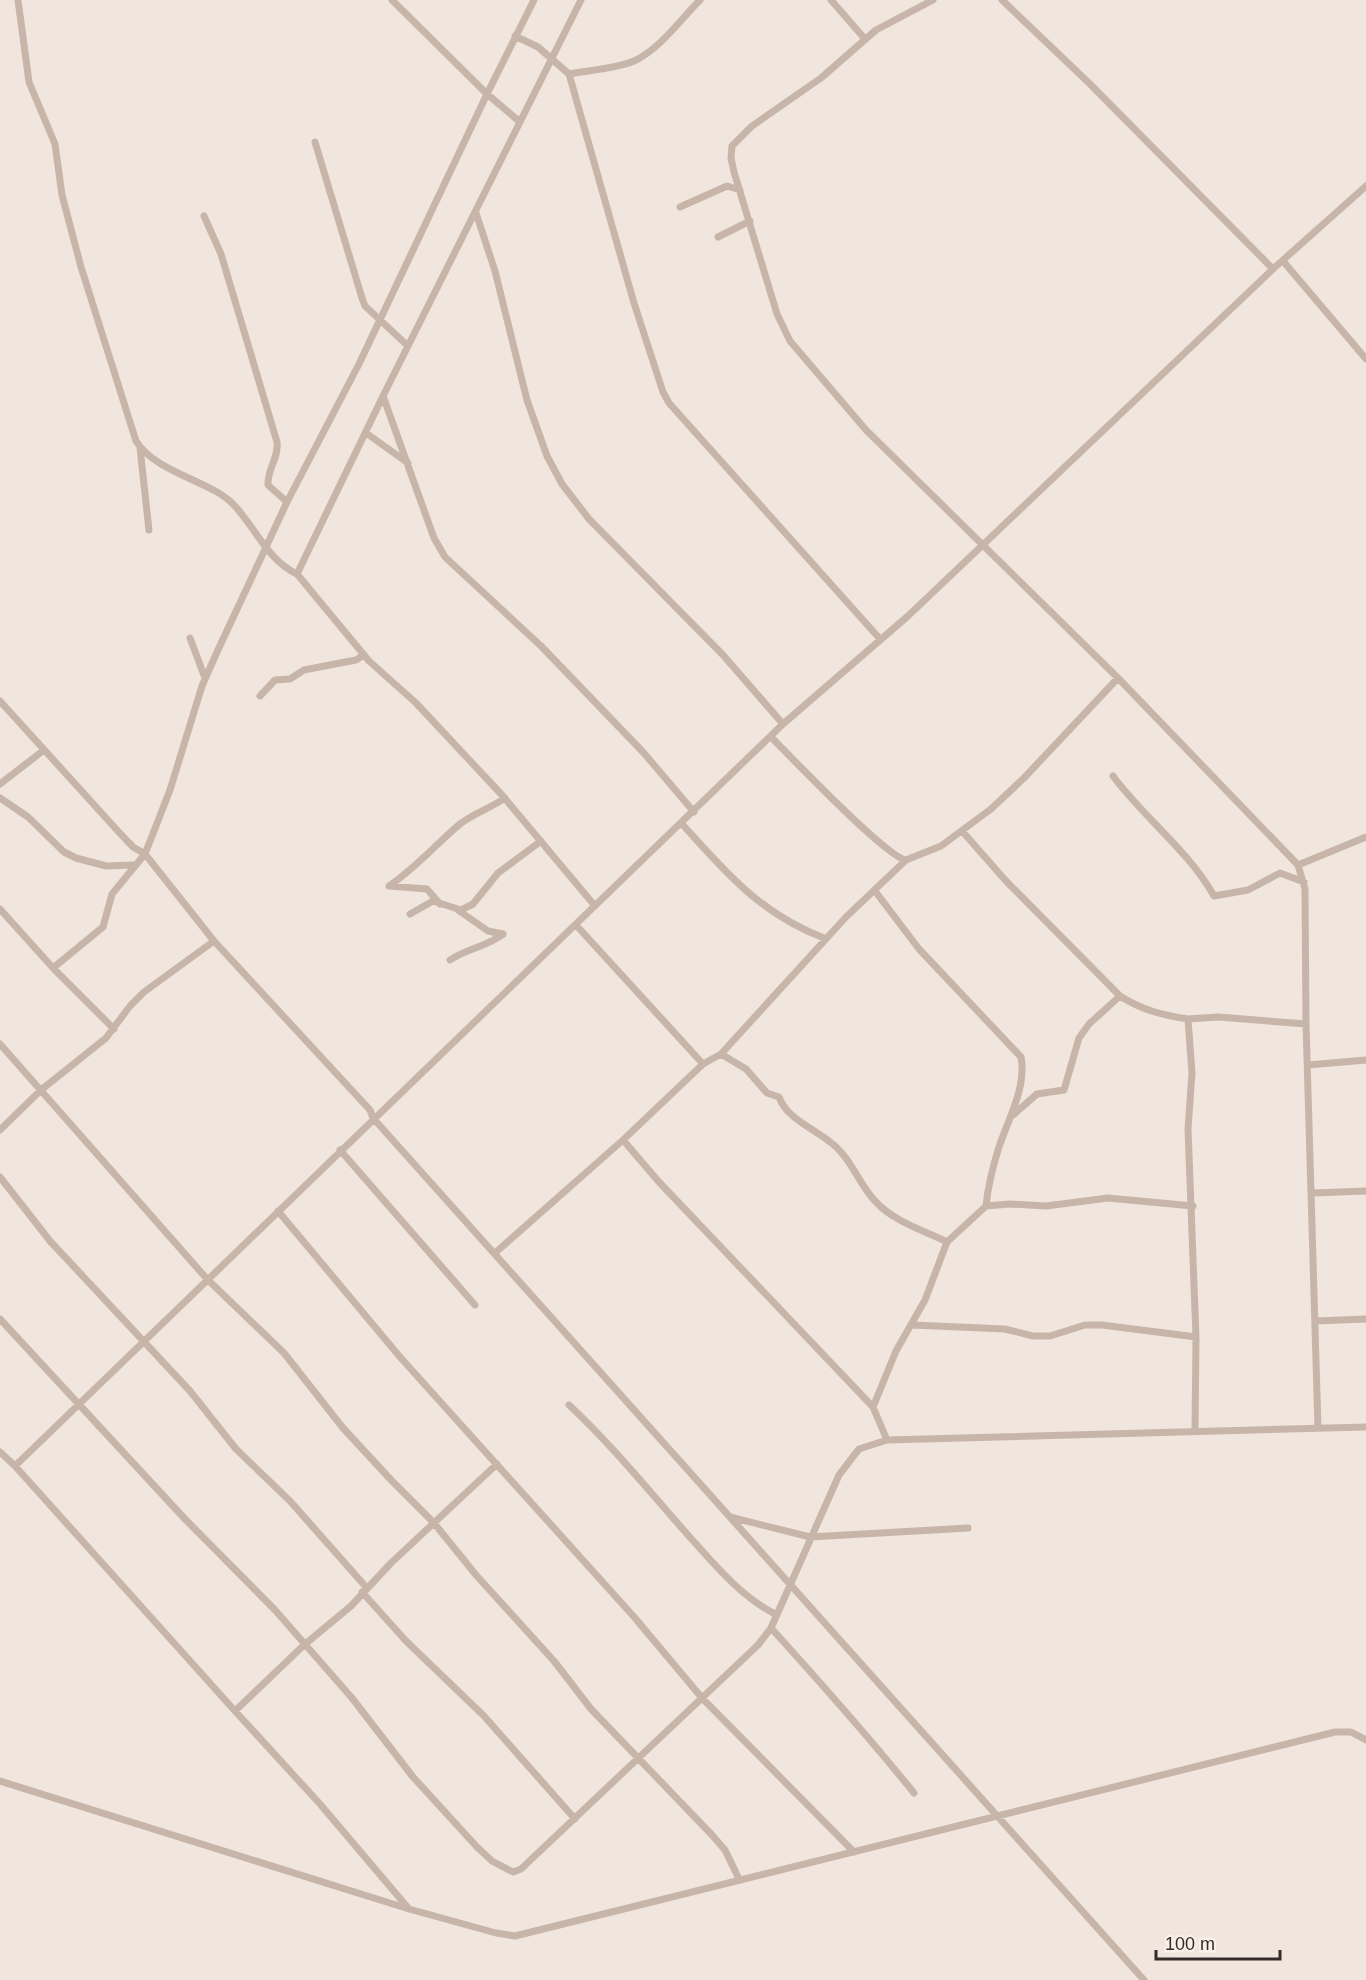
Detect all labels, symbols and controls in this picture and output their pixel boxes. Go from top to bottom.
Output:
scale bar [1156,1923,1280,1961]
text: 100 m [1165,1934,1215,1954]

